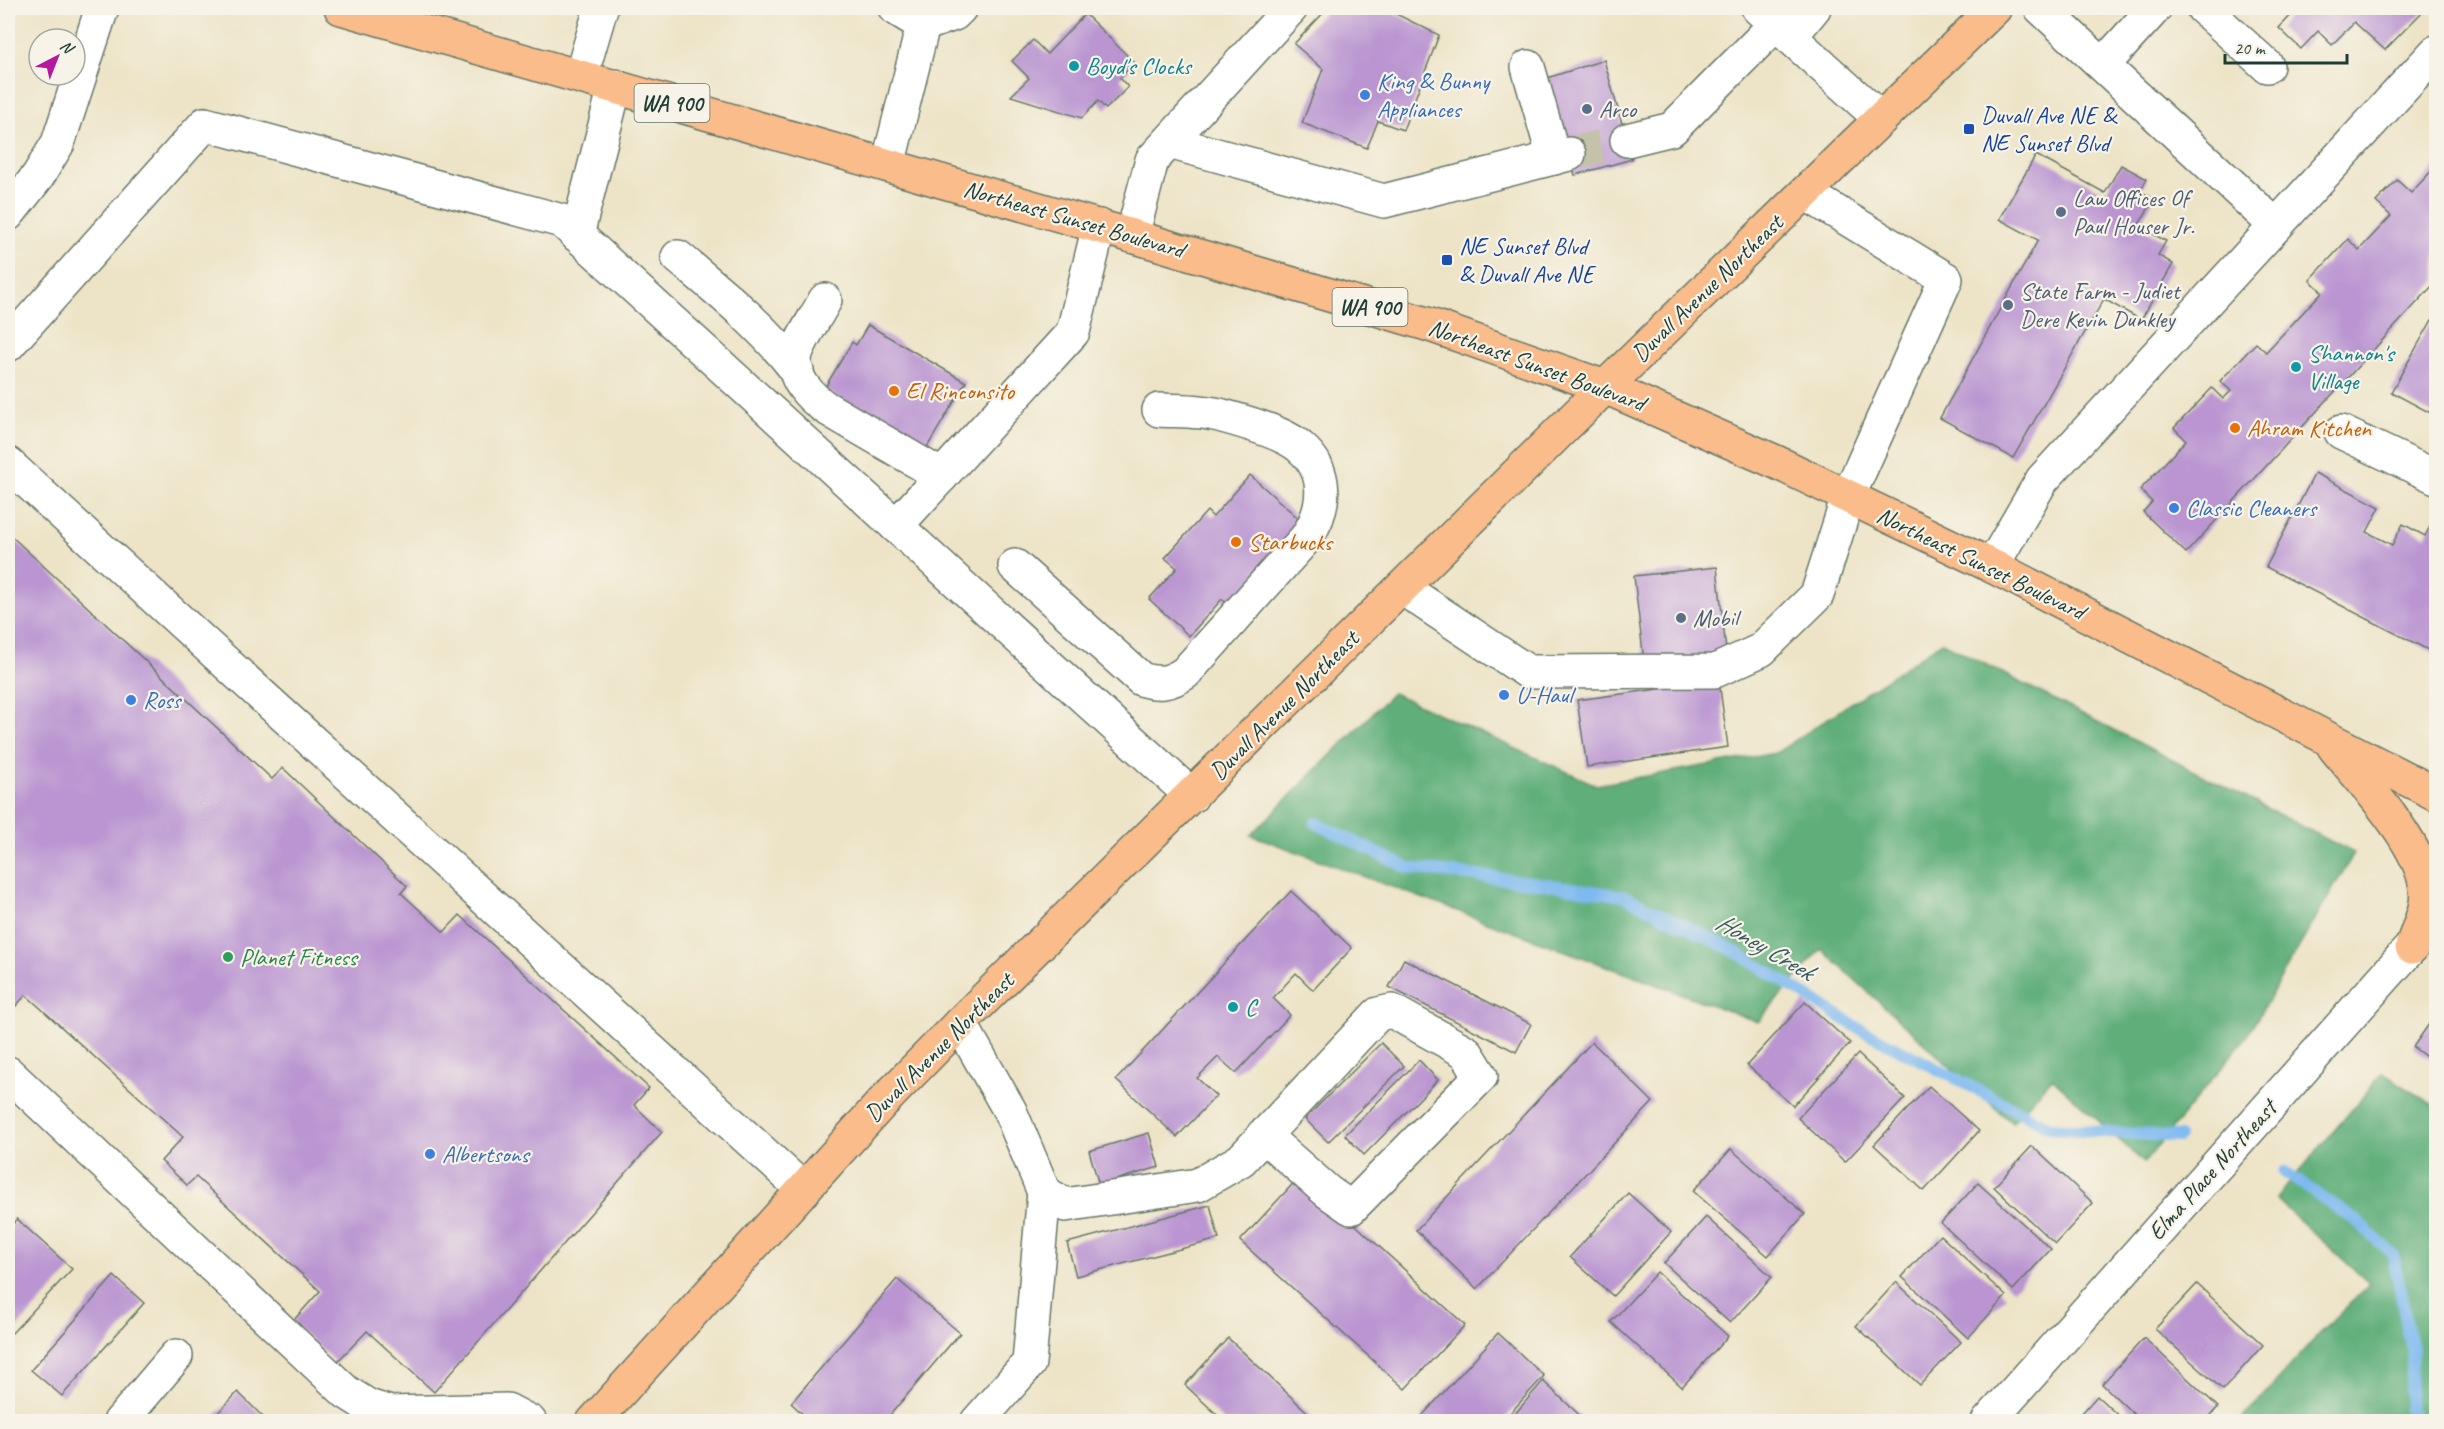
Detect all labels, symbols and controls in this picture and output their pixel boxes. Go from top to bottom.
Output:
north arrow [27,27,87,87]
scale bar [2225,27,2346,65]
text: N [56,36,79,59]
text: 20 m [2234,37,2267,59]
place label: Boyd's Clocks [1086,51,1193,81]
marker: Boyd's Clocks [1067,59,1081,73]
place label: King & Bunny Appliances [1377,66,1491,124]
road number: WA 900 [634,84,710,122]
marker: King & Bunny Appliances [1358,88,1372,102]
place label: Arco [1599,94,1638,124]
place label: Duvall Ave NE & NE Sunset Blvd [1981,100,2118,158]
marker: Arco [1580,102,1594,116]
marker: Duvall Ave NE & NE Sunset Blvd [1962,122,1976,136]
street label: Northeast Sunset Boulevard [960,173,1191,266]
place label: Law Offices Of Paul Houser Jr. [2073,183,2195,241]
marker: Law Offices Of Paul Houser Jr. [2054,205,2068,219]
street label: Duvall Avenue Northeast [1625,207,1790,368]
place label: NE Sunset Blvd & Duvall Ave NE [1459,231,1596,289]
marker: NE Sunset Blvd & Duvall Ave NE [1440,253,1454,267]
place label: State Farm - Judiet Dere Kevin Dunkley [2020,276,2181,334]
road number: WA 900 [1332,288,1408,326]
marker: State Farm - Judiet Dere Kevin Dunkley [2001,298,2015,312]
street label: Northeast Sunset Boulevard [1425,312,1653,419]
place label: Shannon's Village [2308,338,2396,396]
marker: Shannon's Village [2289,360,2303,374]
place label: El Rinconsito [906,376,1016,406]
marker: El Rinconsito [887,384,901,398]
place label: Ahram Kitchen [2247,413,2372,443]
marker: Ahram Kitchen [2228,421,2242,435]
place label: Classic Cleaners [2186,493,2318,523]
street label: Northeast Sunset Boulevard [1872,500,2093,628]
marker: Classic Cleaners [2167,501,2181,515]
place label: Starbucks [1248,527,1334,557]
marker: Starbucks [1229,535,1243,549]
place label: Mobil [1693,603,1742,633]
marker: Mobil [1674,611,1688,625]
street label: Duvall Avenue Northeast [1203,623,1366,786]
place label: U-Haul [1516,680,1576,710]
place label: Ross [143,685,182,715]
marker: U-Haul [1497,688,1511,702]
marker: Ross [124,693,138,707]
water label: Honey Creek [1710,905,1823,990]
place label: Planet Fitness [240,942,359,972]
marker: Planet Fitness [221,950,235,964]
street label: Duvall Avenue Northeast [858,965,1021,1128]
place label: C [1245,992,1259,1022]
marker: C [1226,1000,1240,1014]
street label: Elma Place Northeast [2141,1091,2285,1246]
place label: Albertsons [442,1139,531,1169]
marker: Albertsons [423,1147,437,1161]

